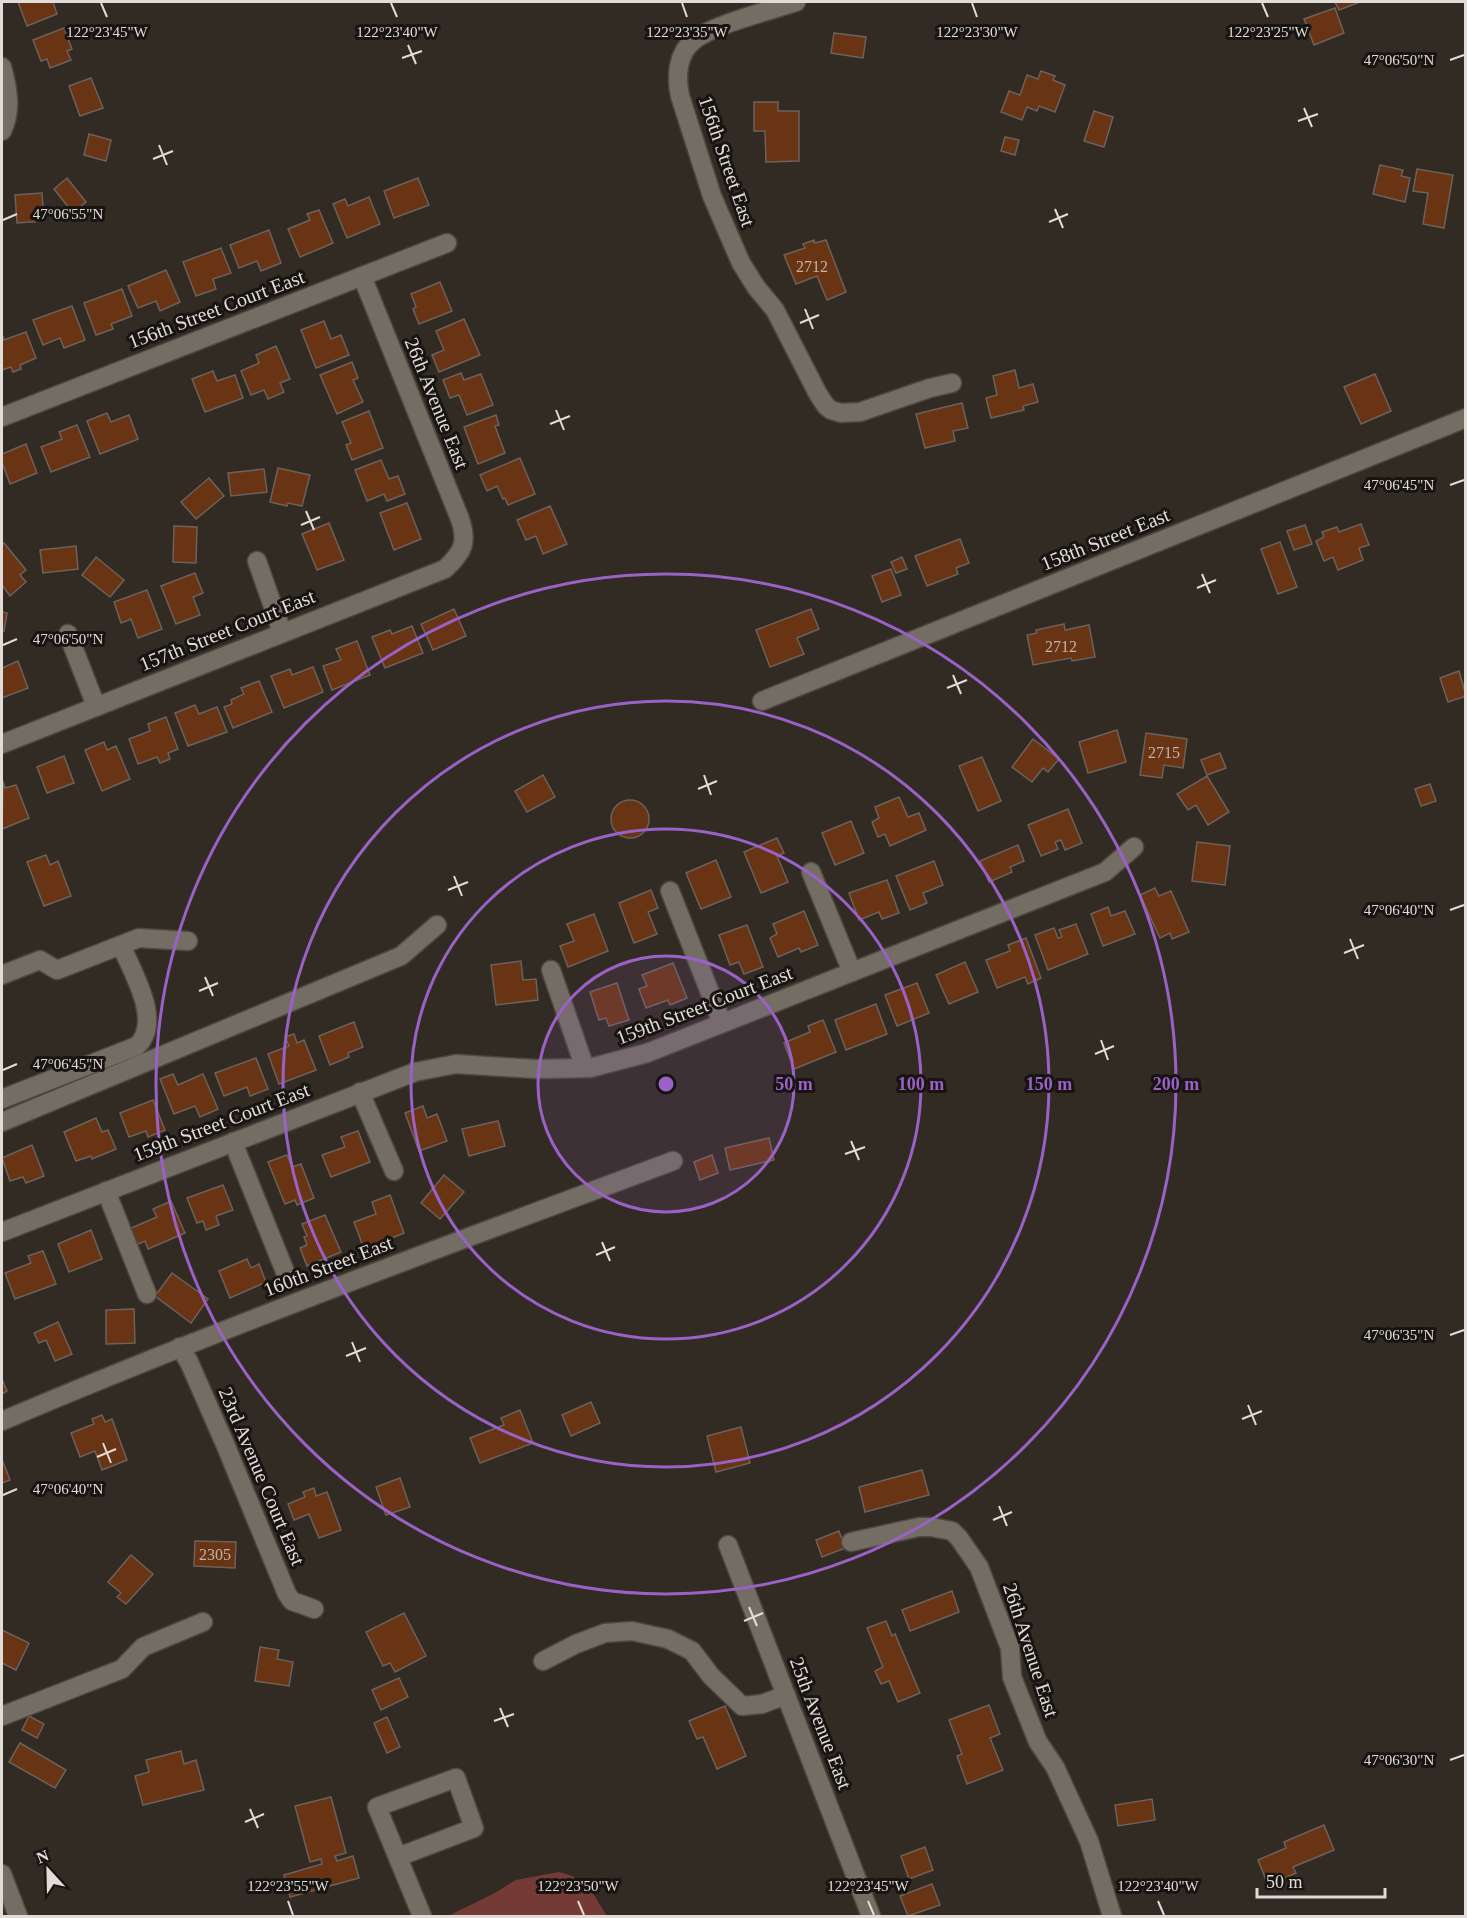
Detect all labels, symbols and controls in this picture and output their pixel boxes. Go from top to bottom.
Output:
text: 122°23'45"W [66,24,149,40]
text: 122°23'40"W [356,24,439,40]
text: 122°23'35"W [646,24,729,40]
text: 122°23'30"W [936,24,1019,40]
text: 122°23'25"W [1227,24,1310,40]
text: 47°06'50"N [1364,52,1434,68]
street label: 156th Street East [694,93,760,230]
text: 47°06'55"N [33,206,103,222]
house number: 2712 [796,258,828,275]
street label: 156th Street Court East [125,265,308,353]
street label: 26th Avenue East [401,334,474,472]
text: 47°06'45"N [1364,477,1434,493]
street label: 158th Street East [1038,503,1173,575]
street label: 157th Street Court East [136,585,318,675]
text: 47°06'50"N [33,631,103,647]
house number: 2712 [1045,638,1077,655]
house number: 2715 [1148,744,1180,761]
text: 47°06'40"N [1364,902,1434,918]
street label: 159th Street Court East [613,961,796,1049]
text: 47°06'45"N [33,1056,103,1072]
centre of rings [656,1074,676,1094]
text: 50 m [775,1074,813,1094]
text: 100 m [898,1074,944,1094]
text: 150 m [1026,1074,1072,1094]
text: 200 m [1153,1074,1199,1094]
street label: 159th Street Court East [130,1078,313,1166]
street label: 160th Street East [260,1231,396,1301]
text: 47°06'35"N [1364,1327,1434,1343]
street label: 23rd Avenue Court East [215,1384,310,1569]
text: 47°06'40"N [33,1481,103,1497]
house number: 2305 [199,1546,231,1563]
street label: 26th Avenue East [999,1580,1063,1720]
street label: 25th Avenue East [786,1654,856,1793]
text: 47°06'30"N [1364,1752,1434,1768]
north arrow [18,1840,78,1900]
text: N [34,1846,52,1867]
scale bar [1257,1861,1384,1899]
text: 50 m [1266,1872,1303,1892]
text: 122°23'55"W [247,1878,330,1894]
text: 122°23'50"W [537,1878,620,1894]
text: 122°23'45"W [827,1878,910,1894]
text: 122°23'40"W [1117,1878,1200,1894]

